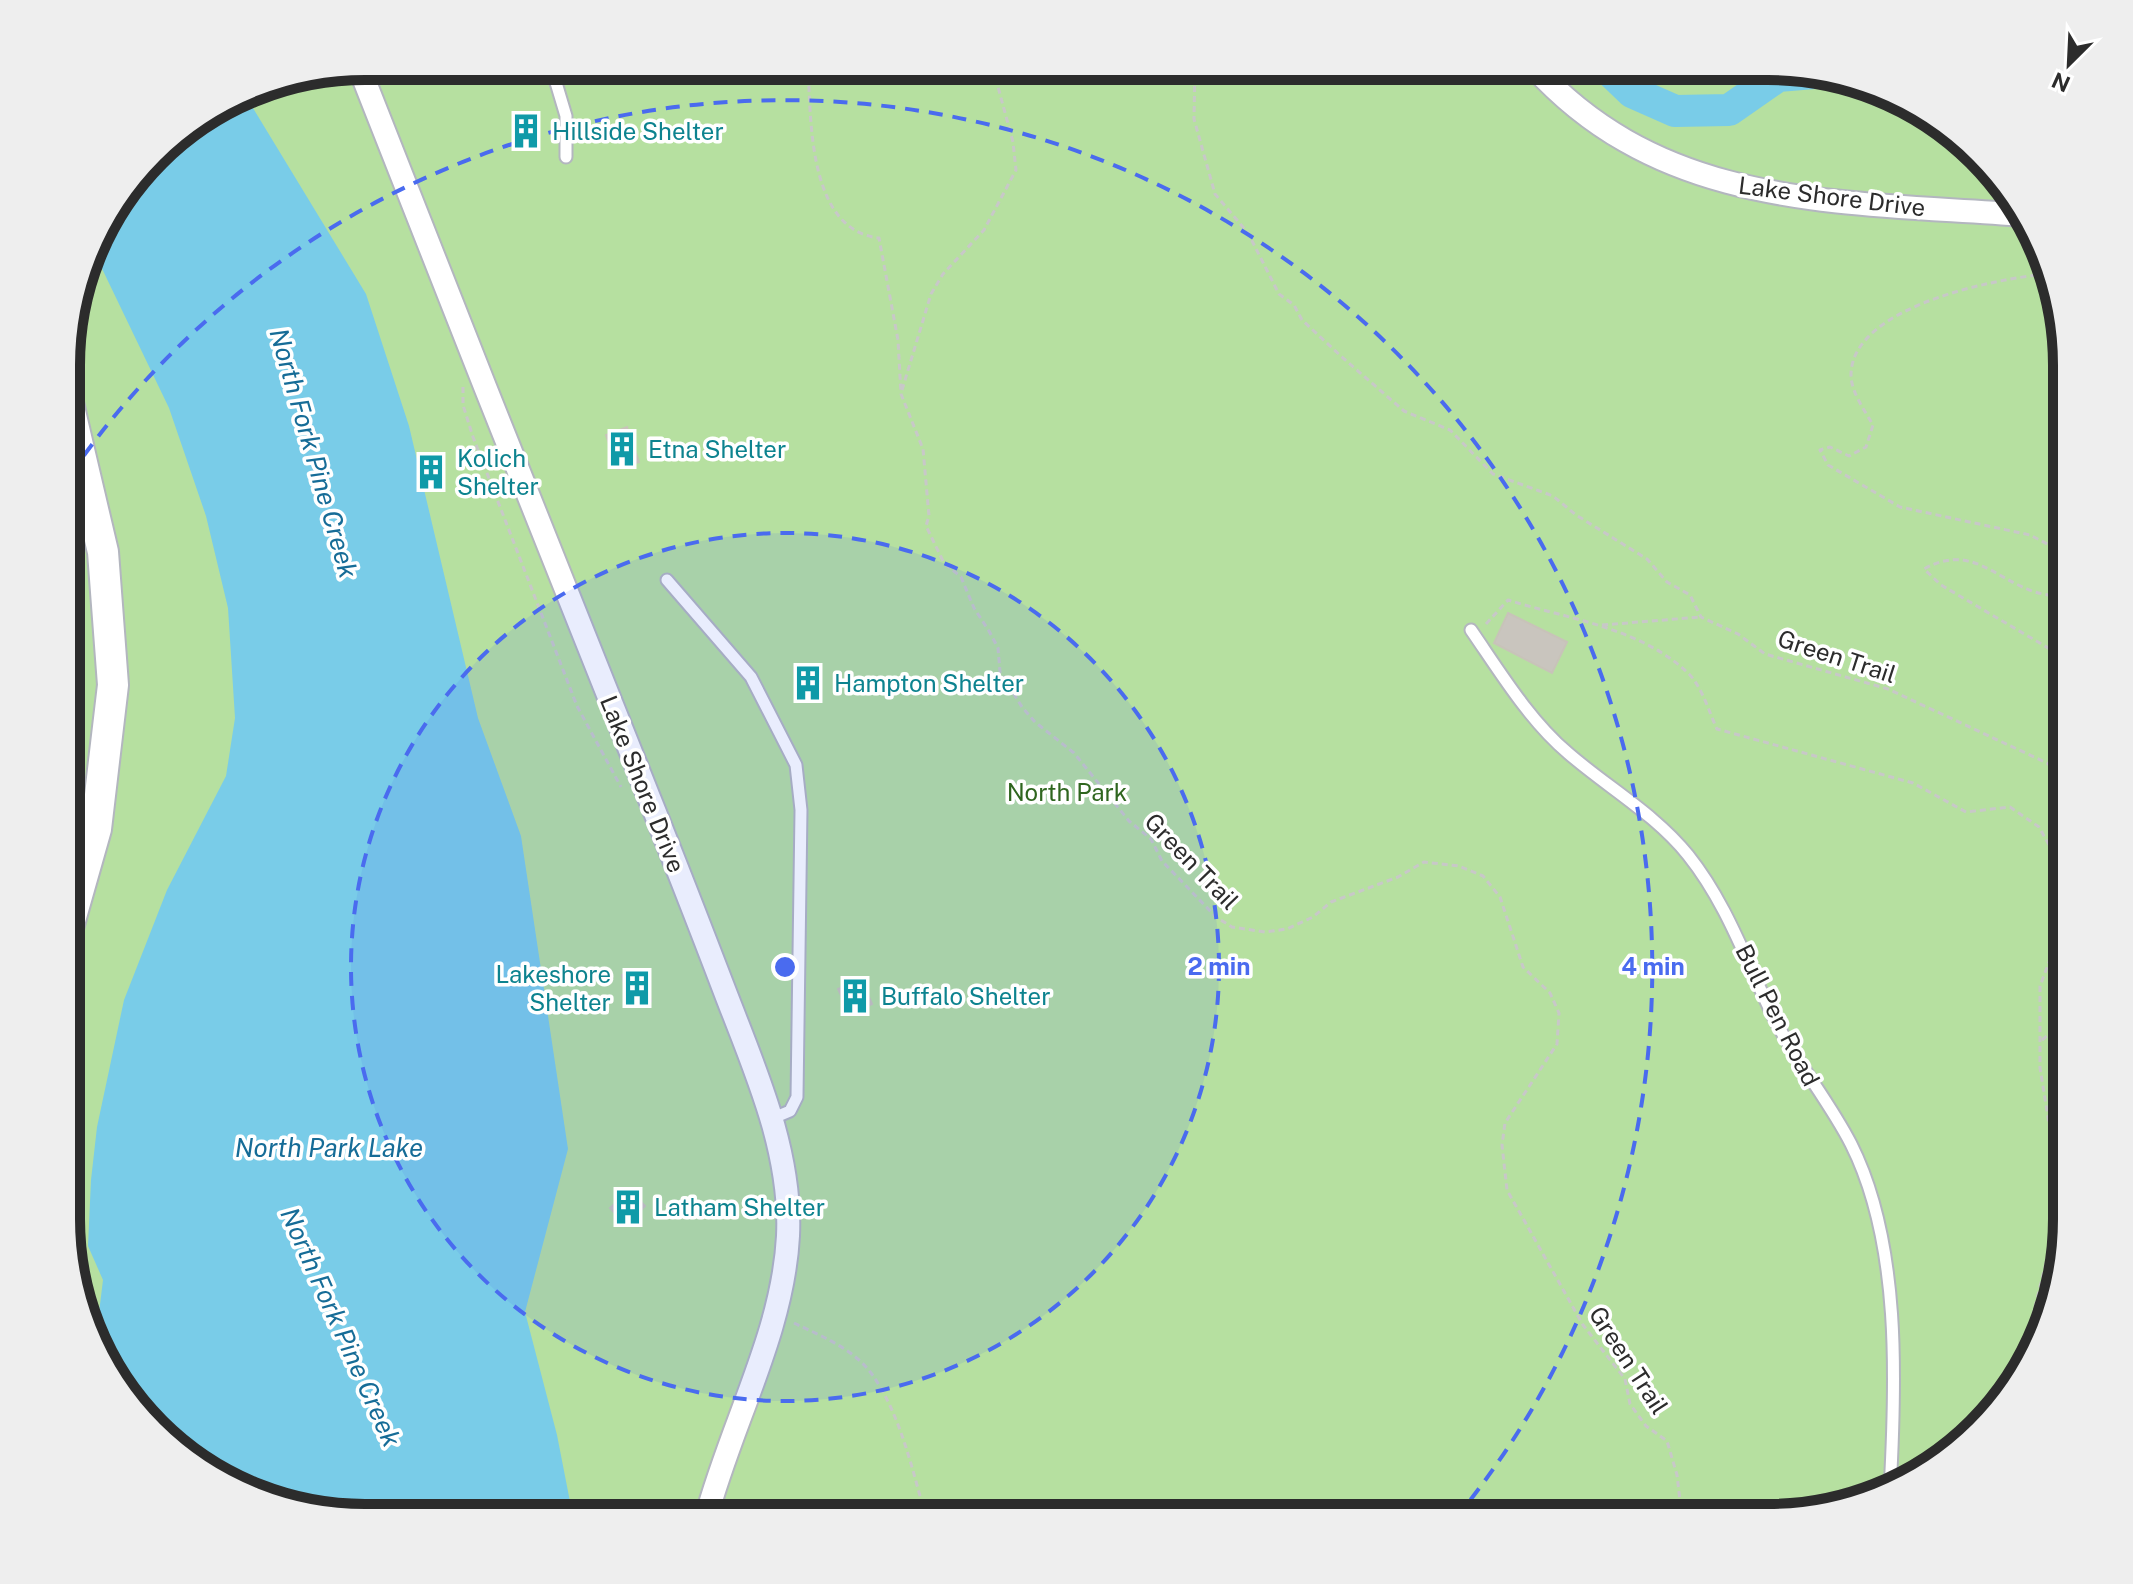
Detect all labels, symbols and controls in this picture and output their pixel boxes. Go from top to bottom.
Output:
north arrow [2029,24,2109,104]
text: N [2048,67,2074,98]
building icon: Hillside Shelter [507,112,545,150]
place label: Hillside Shelter [552,117,724,145]
street label: Lake Shore Drive [1737,171,1927,221]
water label: North Fork Pine Creek [263,324,365,582]
building icon: Etna Shelter [603,430,641,468]
place label: Etna Shelter [648,435,786,463]
place label: Kolich Shelter [457,444,539,500]
building icon: Kolich Shelter [412,453,450,491]
street label: Green Trail [1774,624,1900,688]
building icon: Hampton Shelter [789,664,827,702]
place label: Hampton Shelter [834,669,1024,697]
street label: Lake Shore Drive [595,691,691,877]
park label: North Park [1007,778,1127,806]
street label: Green Trail [1139,807,1245,915]
street label: Bull Pen Road [1730,939,1826,1091]
text: 2 min [1188,952,1250,980]
text: 4 min [1621,952,1685,980]
centre of rings [771,953,799,981]
place label: Lakeshore Shelter [495,960,611,1016]
building icon: Lakeshore Shelter [618,969,656,1007]
building icon: Buffalo Shelter [836,977,874,1015]
place label: Buffalo Shelter [881,982,1051,1010]
water label: North Park Lake [235,1132,423,1163]
building icon: Latham Shelter [609,1188,647,1226]
place label: Latham Shelter [654,1193,825,1221]
water label: North Fork Pine Creek [274,1203,408,1451]
street label: Green Trail [1584,1301,1674,1419]

